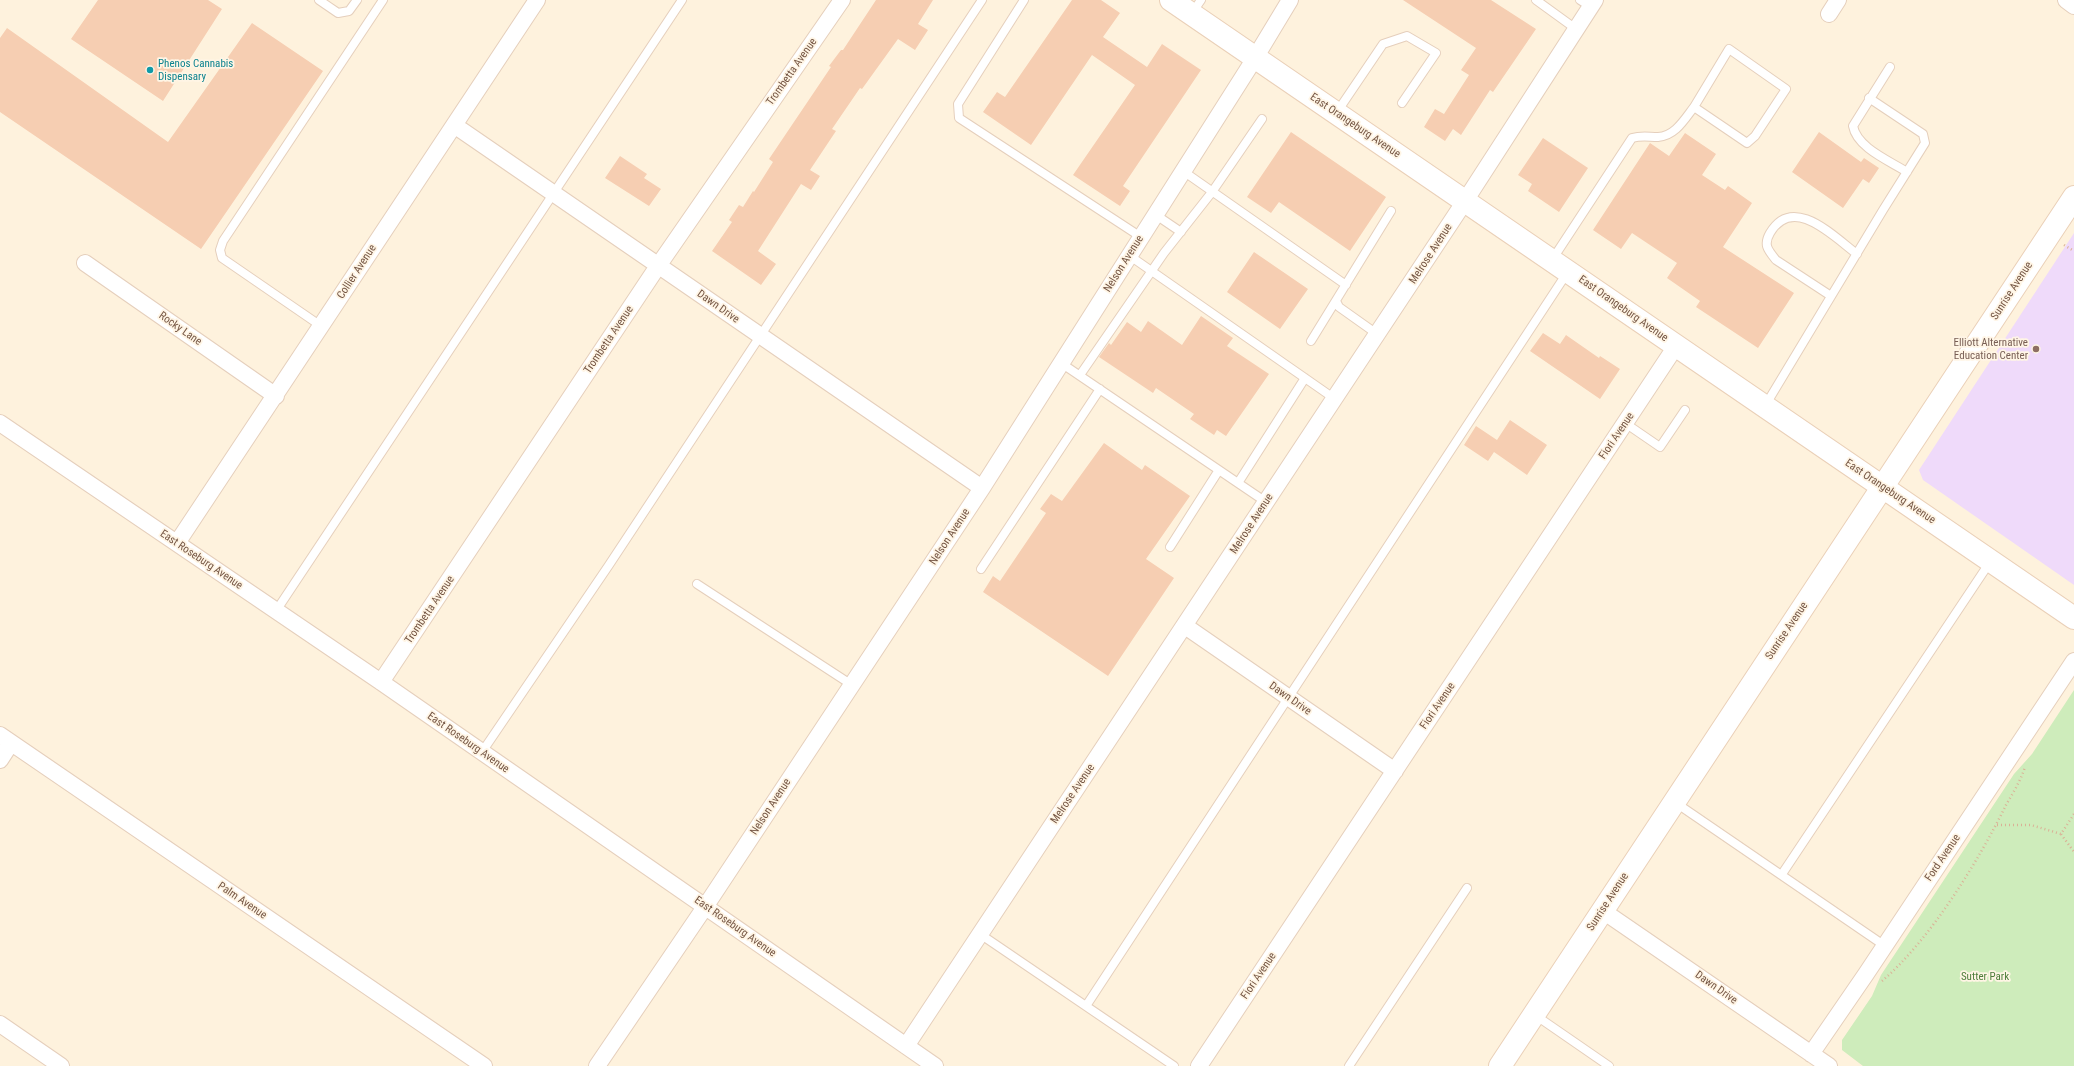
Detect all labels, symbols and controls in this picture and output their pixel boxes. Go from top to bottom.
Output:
street label: Trombetta Avenue [764,36,820,108]
place label: Phenos Cannabis Dispensary [158,57,233,83]
marker: Phenos Cannabis Dispensary [145,65,155,75]
street label: East Orangeburg Avenue [1307,91,1403,161]
street label: Melrose Avenue [1407,221,1455,287]
street label: Nelson Avenue [1101,233,1147,295]
street label: Collier Avenue [335,242,379,302]
street label: Sunrise Avenue [1988,259,2036,323]
street label: East Orangeburg Avenue [1576,273,1670,345]
street label: Dawn Drive [694,288,742,326]
street label: Trombetta Avenue [581,304,637,376]
street label: Rocky Lane [156,309,204,349]
place label: Elliott Alternative Education Center [1954,336,2028,362]
marker: Elliott Alternative Education Center [2031,344,2041,354]
street label: Fiori Avenue [1597,410,1637,462]
street label: East Orangeburg Avenue [1842,457,1938,527]
street label: Melrose Avenue [1228,491,1276,557]
street label: Nelson Avenue [927,506,973,568]
street label: East Roseburg Avenue [157,527,245,593]
street label: Trombetta Avenue [402,574,458,646]
street label: Sunrise Avenue [1763,600,1811,662]
street label: Dawn Drive [1266,680,1314,718]
street label: Fiori Avenue [1418,680,1458,732]
street label: East Roseburg Avenue [425,710,511,776]
street label: Melrose Avenue [1048,762,1098,826]
street label: Nelson Avenue [748,776,794,838]
street label: Ford Avenue [1923,832,1963,884]
street label: Sunrise Avenue [1584,870,1632,934]
street label: Palm Avenue [215,880,269,922]
street label: East Roseburg Avenue [692,894,778,960]
street label: Fiori Avenue [1239,950,1279,1002]
street label: Dawn Drive [1692,969,1740,1007]
park label: Sutter Park [1961,970,2009,984]

